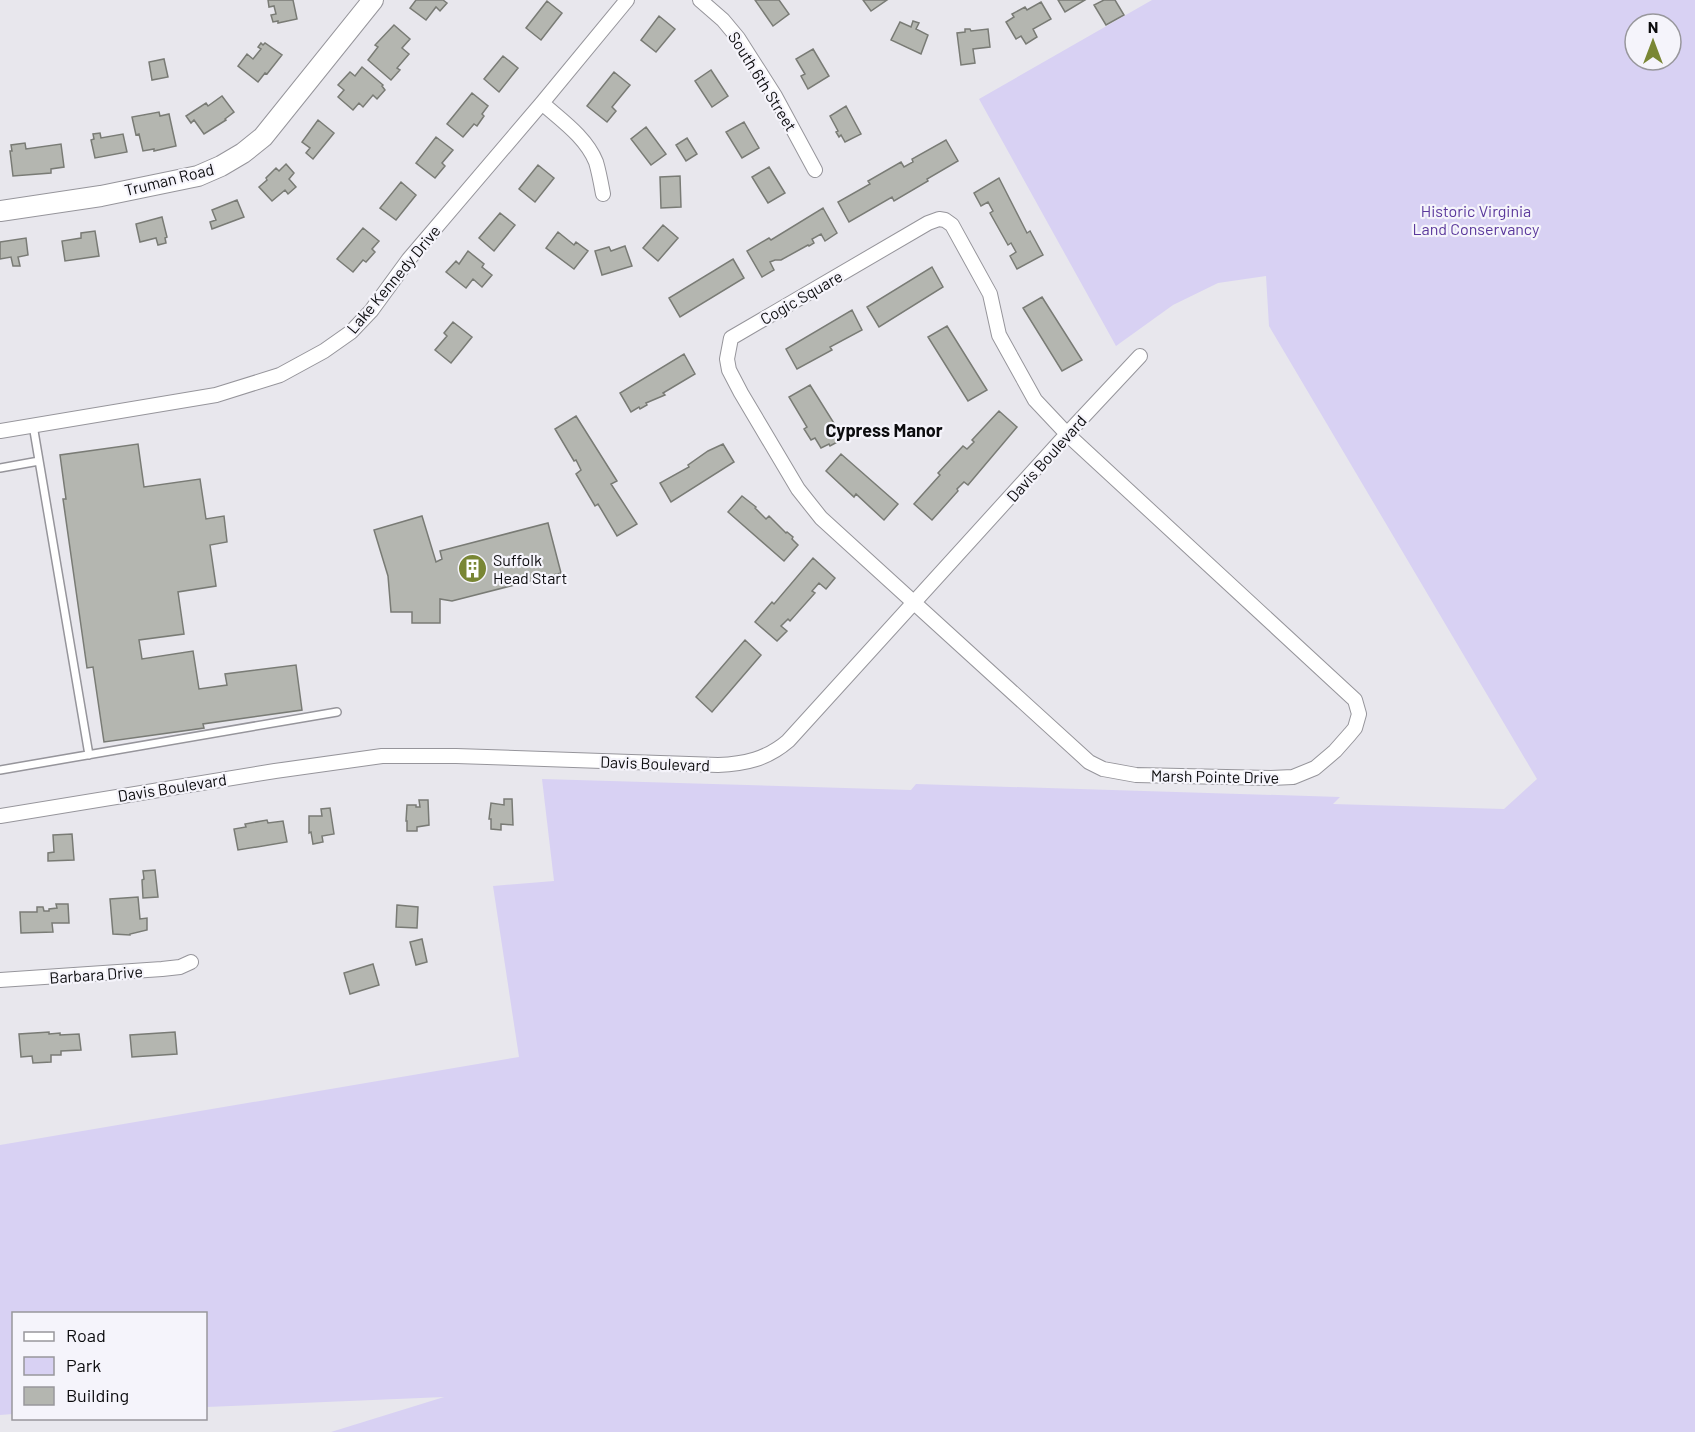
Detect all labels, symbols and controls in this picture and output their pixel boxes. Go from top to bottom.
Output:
north arrow [1623,12,1683,72]
text: N [1648,17,1658,36]
street label: South 6th Street [725,28,801,134]
street label: Truman Road [122,159,216,199]
park label: Historic Virginia Land Conservancy [1413,201,1540,238]
street label: Lake Kennedy Drive [342,221,444,337]
street label: Cogic Square [757,266,845,328]
street label: Davis Boulevard [1002,411,1090,505]
district label: Cypress Manor [825,419,943,441]
place label: Suffolk Head Start [493,550,567,587]
building icon: Suffolk Head Start [456,552,488,584]
street label: Davis Boulevard [600,752,710,774]
street label: Marsh Pointe Drive [1151,765,1279,787]
street label: Davis Boulevard [116,769,228,805]
street label: Barbara Drive [49,961,143,987]
legend [12,1312,207,1420]
text: Road [66,1324,106,1346]
text: Park [66,1354,101,1376]
text: Building [66,1384,129,1406]

